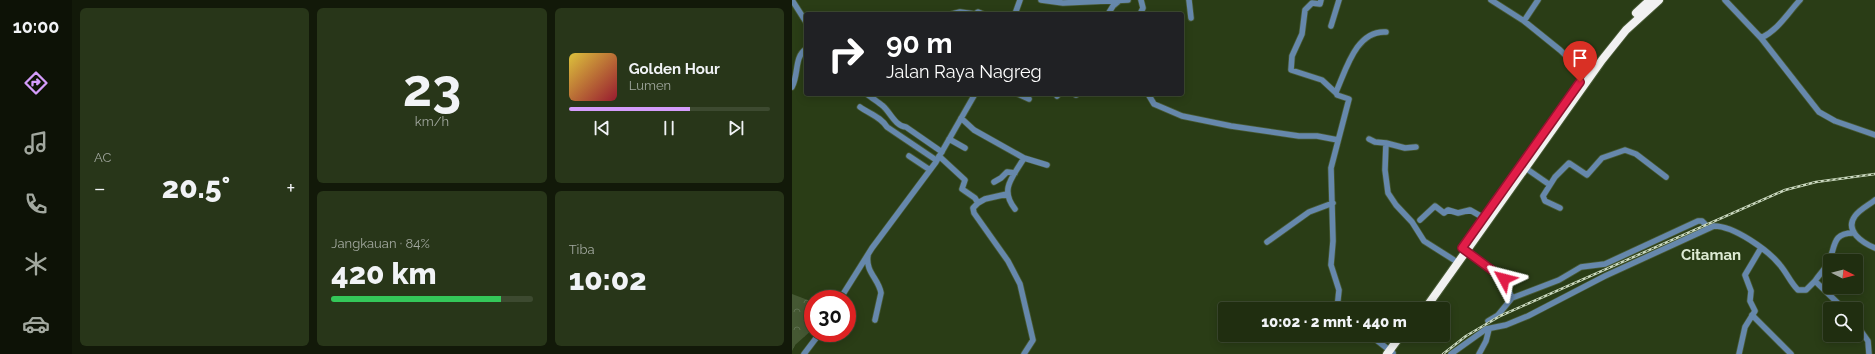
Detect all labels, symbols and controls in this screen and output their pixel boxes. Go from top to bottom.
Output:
text: 10:00 [13,16,59,37]
text: 90 m [886,27,952,60]
icon: right [820,28,872,80]
pin [1563,41,1597,82]
icon: arrive [1569,47,1591,69]
text: 23 [403,57,461,118]
text: Golden Hour [629,60,720,78]
text: Jalan Raya Nagreg [886,61,1042,82]
icon: directions [22,69,50,97]
text: Lumen [629,78,671,93]
text: km/h [415,114,449,129]
icon: previous [591,117,613,139]
icon: pause [658,117,680,139]
icon: next [725,117,747,139]
icon: music [22,129,50,157]
text: AC [94,150,111,165]
text: 20.5° [162,170,230,205]
text: − [94,175,106,201]
text: + [286,175,295,201]
icon: phone [22,190,50,218]
text: Jangkauan · 84% [331,236,430,251]
text: Tiba [569,242,595,257]
district label: Citaman [1681,246,1741,264]
icon: climate [22,250,50,278]
north arrow [1823,254,1863,294]
map controls [1823,254,1863,342]
text: 420 km [331,256,437,291]
position arrow [1483,258,1525,300]
text: 10:02 [569,262,647,297]
speed limit sign: 30 [804,290,856,342]
button: search [1823,302,1863,342]
icon: car [22,310,50,338]
text: 10:02 · 2 mnt · 440 m [1261,313,1407,331]

